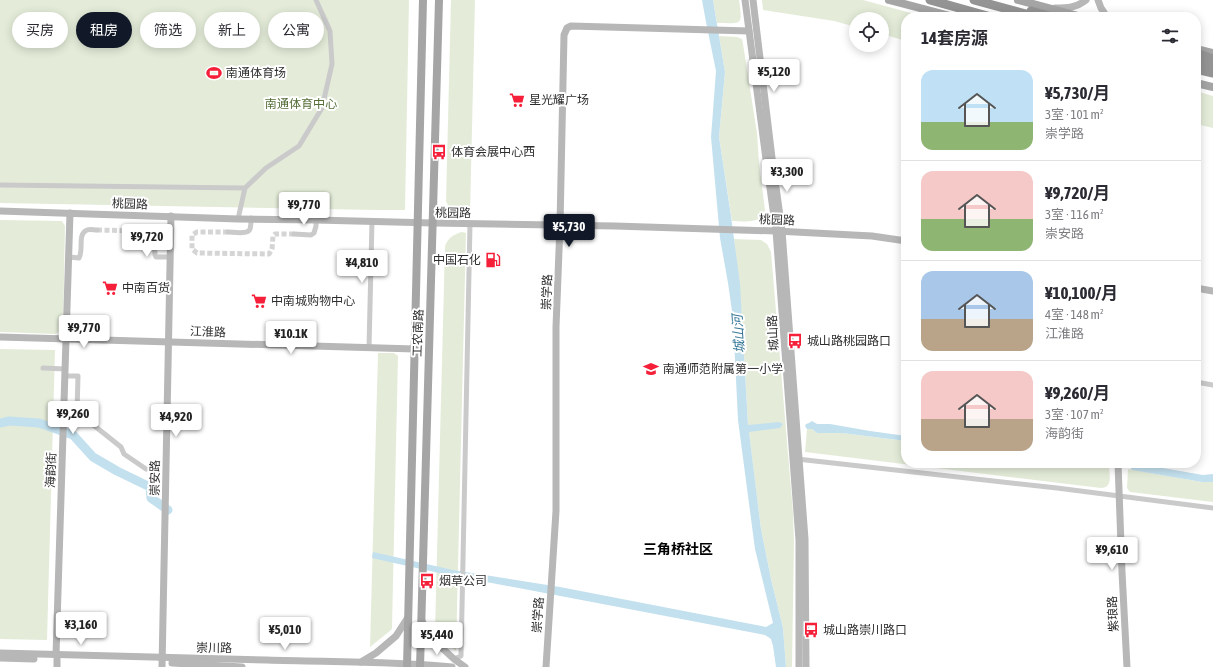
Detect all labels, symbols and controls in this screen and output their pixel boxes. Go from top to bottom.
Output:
chip: 买房 [12,12,68,48]
chip: 租房 [76,12,132,48]
chip: 筛选 [140,12,196,48]
chip: 新上 [204,12,260,48]
chip: 公寓 [268,12,324,48]
map controls [849,12,889,52]
button: locate [849,12,889,52]
icon: filters [1159,25,1181,47]
text: 14套房源 [921,28,988,48]
pin: ¥5,120 [741,59,807,93]
sports icon: 南通体育场 [205,64,223,82]
text: ¥5,120 [758,64,790,79]
place label: 南通体育场 [226,66,286,80]
text: ¥5,730/月 [1045,83,1110,103]
icon: home [953,86,1001,134]
supermarket icon: 星光耀广场 [508,91,526,109]
place label: 星光耀广场 [529,93,589,107]
park label: 南通体育中心 [265,97,337,111]
text: 3室 · 101 m² [1045,107,1104,122]
text: 崇学路 [1045,126,1084,141]
bus stop icon: 体育会展中心西 [430,143,448,161]
place label: 体育会展中心西 [451,145,535,159]
pin: ¥3,300 [754,159,820,193]
text: ¥3,300 [771,164,803,179]
text: ¥9,720/月 [1045,183,1110,203]
icon: home [953,187,1001,235]
pin: ¥9,770 [271,192,337,226]
street label: 桃园路 [112,196,148,212]
text: ¥9,770 [288,197,320,212]
street label: 桃园路 [435,206,471,220]
text: 3室 · 116 m² [1045,207,1104,222]
street label: 桃园路 [759,212,795,228]
pin: ¥5,730 [536,214,602,248]
text: ¥5,730 [553,219,585,234]
pin: ¥9,720 [114,224,180,258]
text: 崇安路 [1045,226,1084,241]
text: ¥9,720 [131,229,163,244]
pin: ¥4,810 [329,250,395,284]
fuel station icon: 中国石化 [484,251,502,269]
place label: 中国石化 [433,253,481,267]
text: ¥4,810 [346,255,378,270]
street label: 崇学路 [539,274,555,310]
supermarket icon: 中南百货 [101,279,119,297]
place label: 中南百货 [122,281,170,295]
text: ¥10,100/月 [1045,283,1118,303]
icon: home [953,287,1001,335]
supermarket icon: 中南城购物中心 [250,292,268,310]
place label: 中南城购物中心 [271,294,355,308]
text: 4室 · 148 m² [1045,307,1104,322]
street label: 工农南路 [410,309,426,357]
water label: 城山河 [729,311,747,354]
pin: ¥9,770 [51,315,117,349]
street label: 城山路 [765,315,781,351]
text: ¥9,770 [68,320,100,335]
pin: ¥10.1K [258,321,324,355]
street label: 江淮路 [190,324,226,340]
text: ¥10.1K [275,326,307,341]
text: 江淮路 [1045,326,1084,341]
bus stop icon: 城山路桃园路口 [786,332,804,350]
place label: 城山路桃园路口 [807,334,891,348]
school or university icon: 南通师范附属第一小学 [642,360,660,378]
place label: 南通师范附属第一小学 [663,362,783,376]
text: ¥9,260/月 [1045,383,1110,403]
icon: home [953,387,1001,435]
pin: ¥9,260 [40,401,106,435]
pin: ¥4,920 [143,404,209,438]
text: ¥9,260 [57,406,89,421]
text: 3室 · 107 m² [1045,407,1104,422]
text: ¥4,920 [160,409,192,424]
text: 海韵街 [1045,426,1084,441]
street label: 海韵街 [43,452,59,488]
street label: 崇安路 [148,460,162,496]
pin: ¥9,610 [1079,537,1145,571]
district label: 三角桥社区 [643,541,713,557]
text: ¥9,610 [1096,542,1128,557]
bus stop icon: 烟草公司 [418,572,436,590]
place label: 烟草公司 [439,574,487,588]
street label: 紫琅路 [1105,596,1121,632]
street label: 崇学路 [530,597,546,633]
pin: ¥3,160 [48,612,114,646]
text: ¥3,160 [65,617,97,632]
pin: ¥5,010 [252,617,318,651]
bus stop icon: 城山路崇川路口 [802,621,820,639]
text: ¥5,010 [269,622,301,637]
pin: ¥5,440 [404,622,470,656]
place label: 城山路崇川路口 [823,623,907,637]
text: ¥5,440 [421,627,453,642]
street label: 崇川路 [196,641,232,655]

